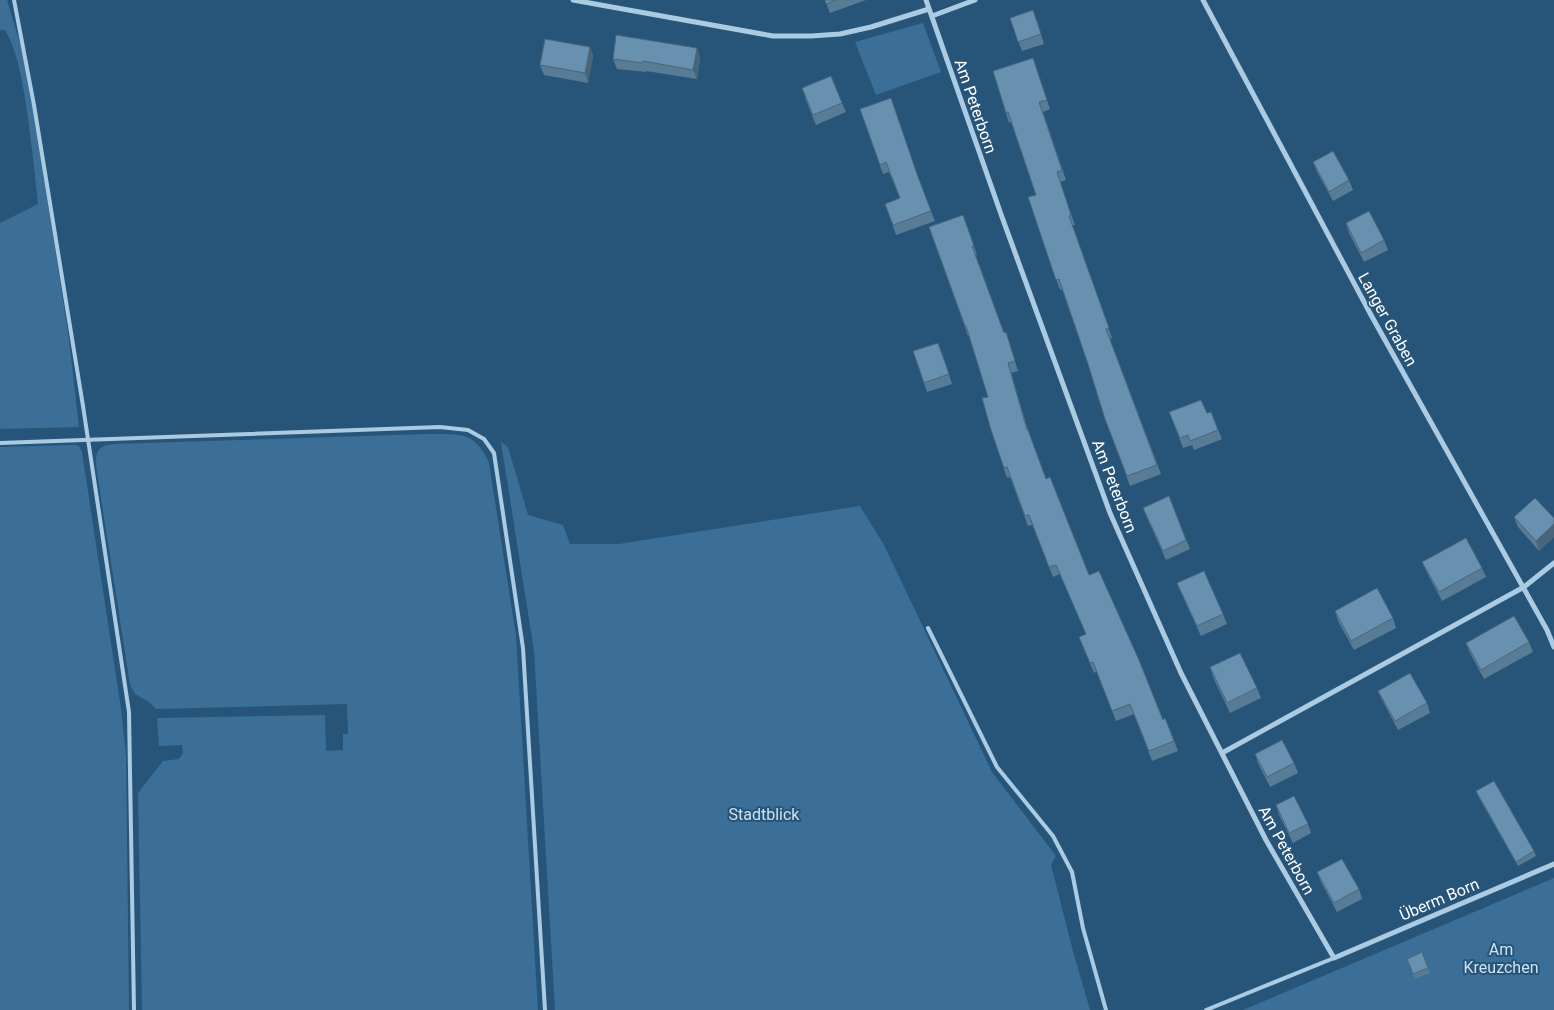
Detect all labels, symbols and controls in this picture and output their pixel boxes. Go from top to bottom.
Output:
street label: Am Peterborn [951,57,1001,156]
street label: Langer Graben [1354,269,1421,369]
street label: Am Peterborn [1088,437,1141,536]
street label: Am Peterborn [1254,803,1319,898]
park label: Stadtblick [729,805,800,824]
street label: Überm Born [1397,874,1482,925]
park label: Am Kreuzchen [1464,940,1538,977]

